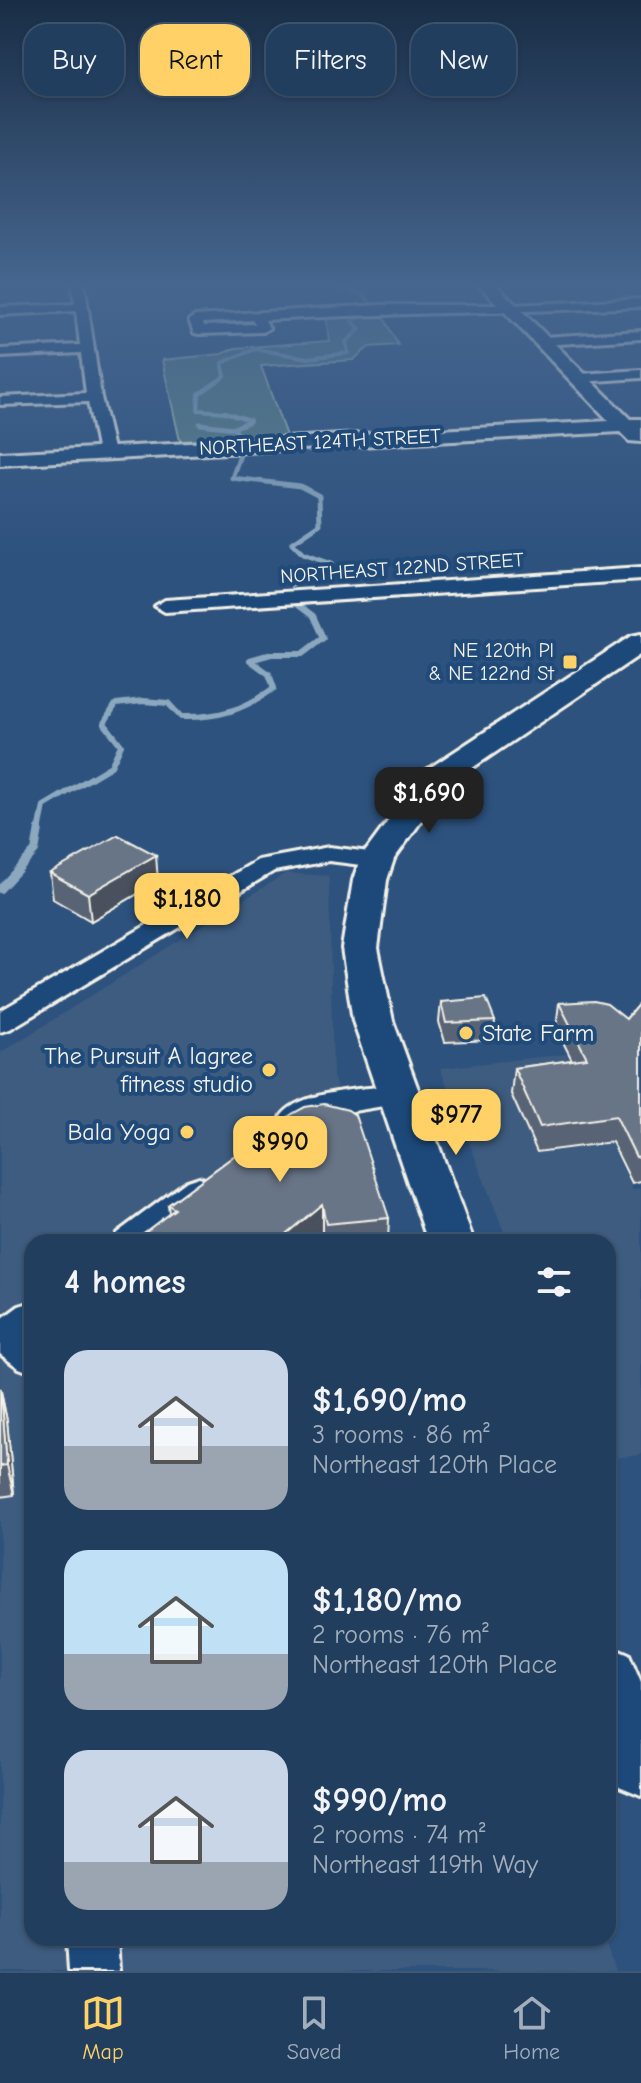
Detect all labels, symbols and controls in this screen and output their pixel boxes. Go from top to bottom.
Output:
chip: Buy [24,24,124,96]
chip: Rent [140,24,250,96]
chip: Filters [266,24,395,96]
chip: New [411,24,516,96]
street label: NORTHEAST 124TH STREET [198,424,442,460]
street label: NORTHEAST 122ND STREET [280,548,525,588]
place label: NE 120th Pl & NE 122nd St [429,639,555,685]
marker: NE 120th Pl & NE 122nd St [561,653,579,671]
pin: $1,690 [364,767,494,835]
text: $1,690 [393,778,465,808]
pin: $1,180 [122,873,252,941]
text: $1,180 [152,884,222,914]
place label: State Farm [482,1019,594,1047]
marker: State Farm [457,1024,475,1042]
place label: The Pursuit A lagree fitness studio [44,1042,253,1098]
marker: The Pursuit A lagree fitness studio [260,1061,278,1079]
pin: $977 [409,1089,503,1157]
text: $977 [430,1100,482,1130]
pin: $990 [233,1116,327,1184]
place label: Bala Yoga [67,1118,171,1146]
marker: Bala Yoga [178,1123,196,1141]
text: $990 [251,1127,309,1157]
icon: filters [532,1260,576,1304]
text: 4 homes [64,1262,186,1302]
text: $1,690/mo [312,1380,467,1420]
icon: home [128,1382,224,1478]
text: 3 rooms · 86 m² [312,1420,490,1450]
text: Northeast 120th Place [312,1450,557,1480]
text: $1,180/mo [312,1580,462,1620]
icon: home [128,1582,224,1678]
text: 2 rooms · 76 m² [312,1620,489,1650]
text: Northeast 120th Place [312,1650,557,1680]
text: $990/mo [312,1780,447,1820]
icon: home [128,1782,224,1878]
text: 2 rooms · 74 m² [312,1820,485,1850]
text: Northeast 119th Way [312,1850,538,1880]
tab: Map [81,1991,125,2065]
tab: Saved [287,1991,342,2065]
tab: Home [503,1991,560,2065]

